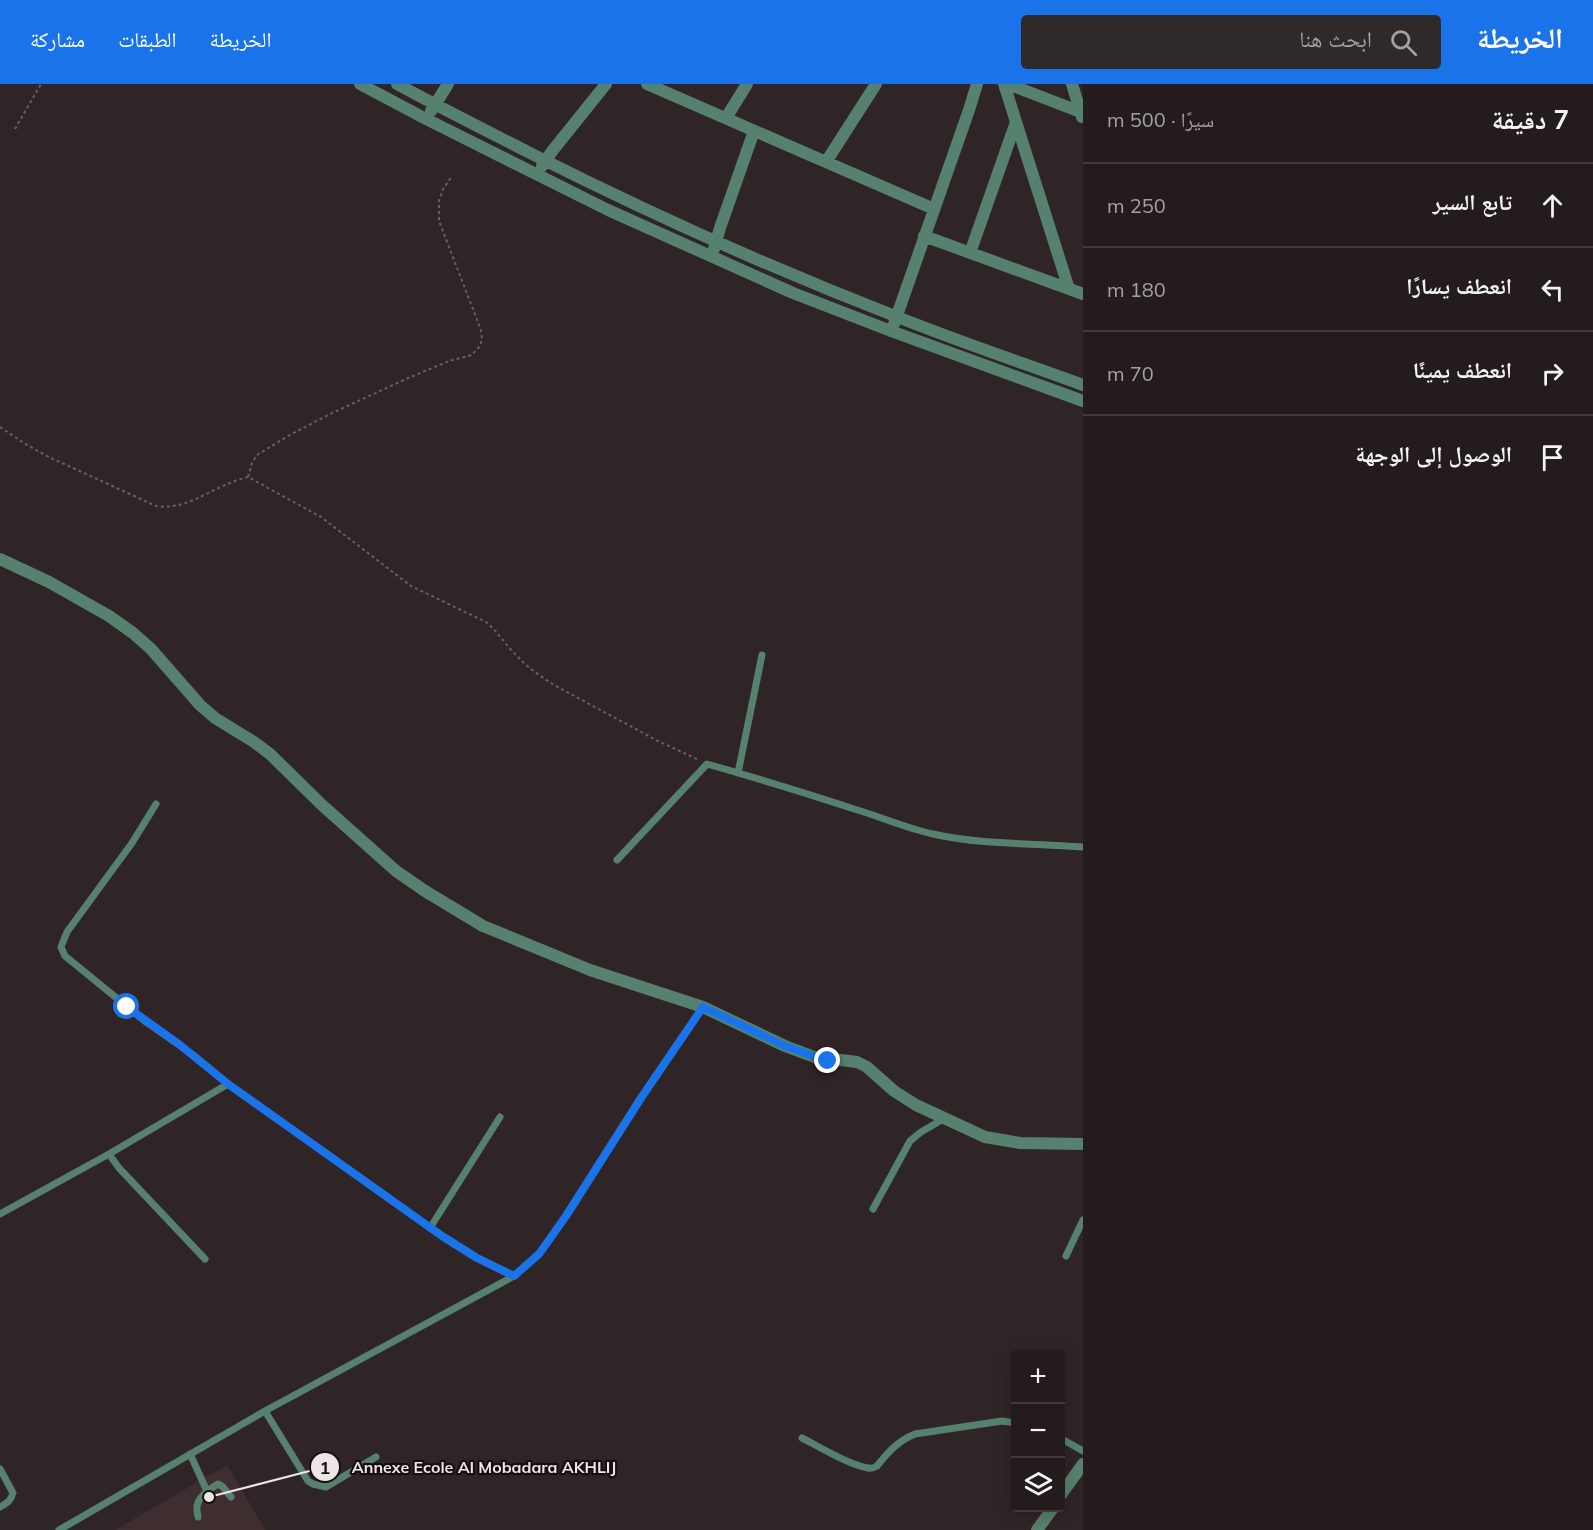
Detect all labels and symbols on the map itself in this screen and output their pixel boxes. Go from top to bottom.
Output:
route start [113,993,139,1019]
route end [814,1047,840,1073]
callout: Annexe Ecole Al Mobadara AKHLIJ [310,1450,629,1484]
text: 1 [320,1456,330,1479]
text: Annexe Ecole Al Mobadara AKHLIJ [352,1457,616,1477]

